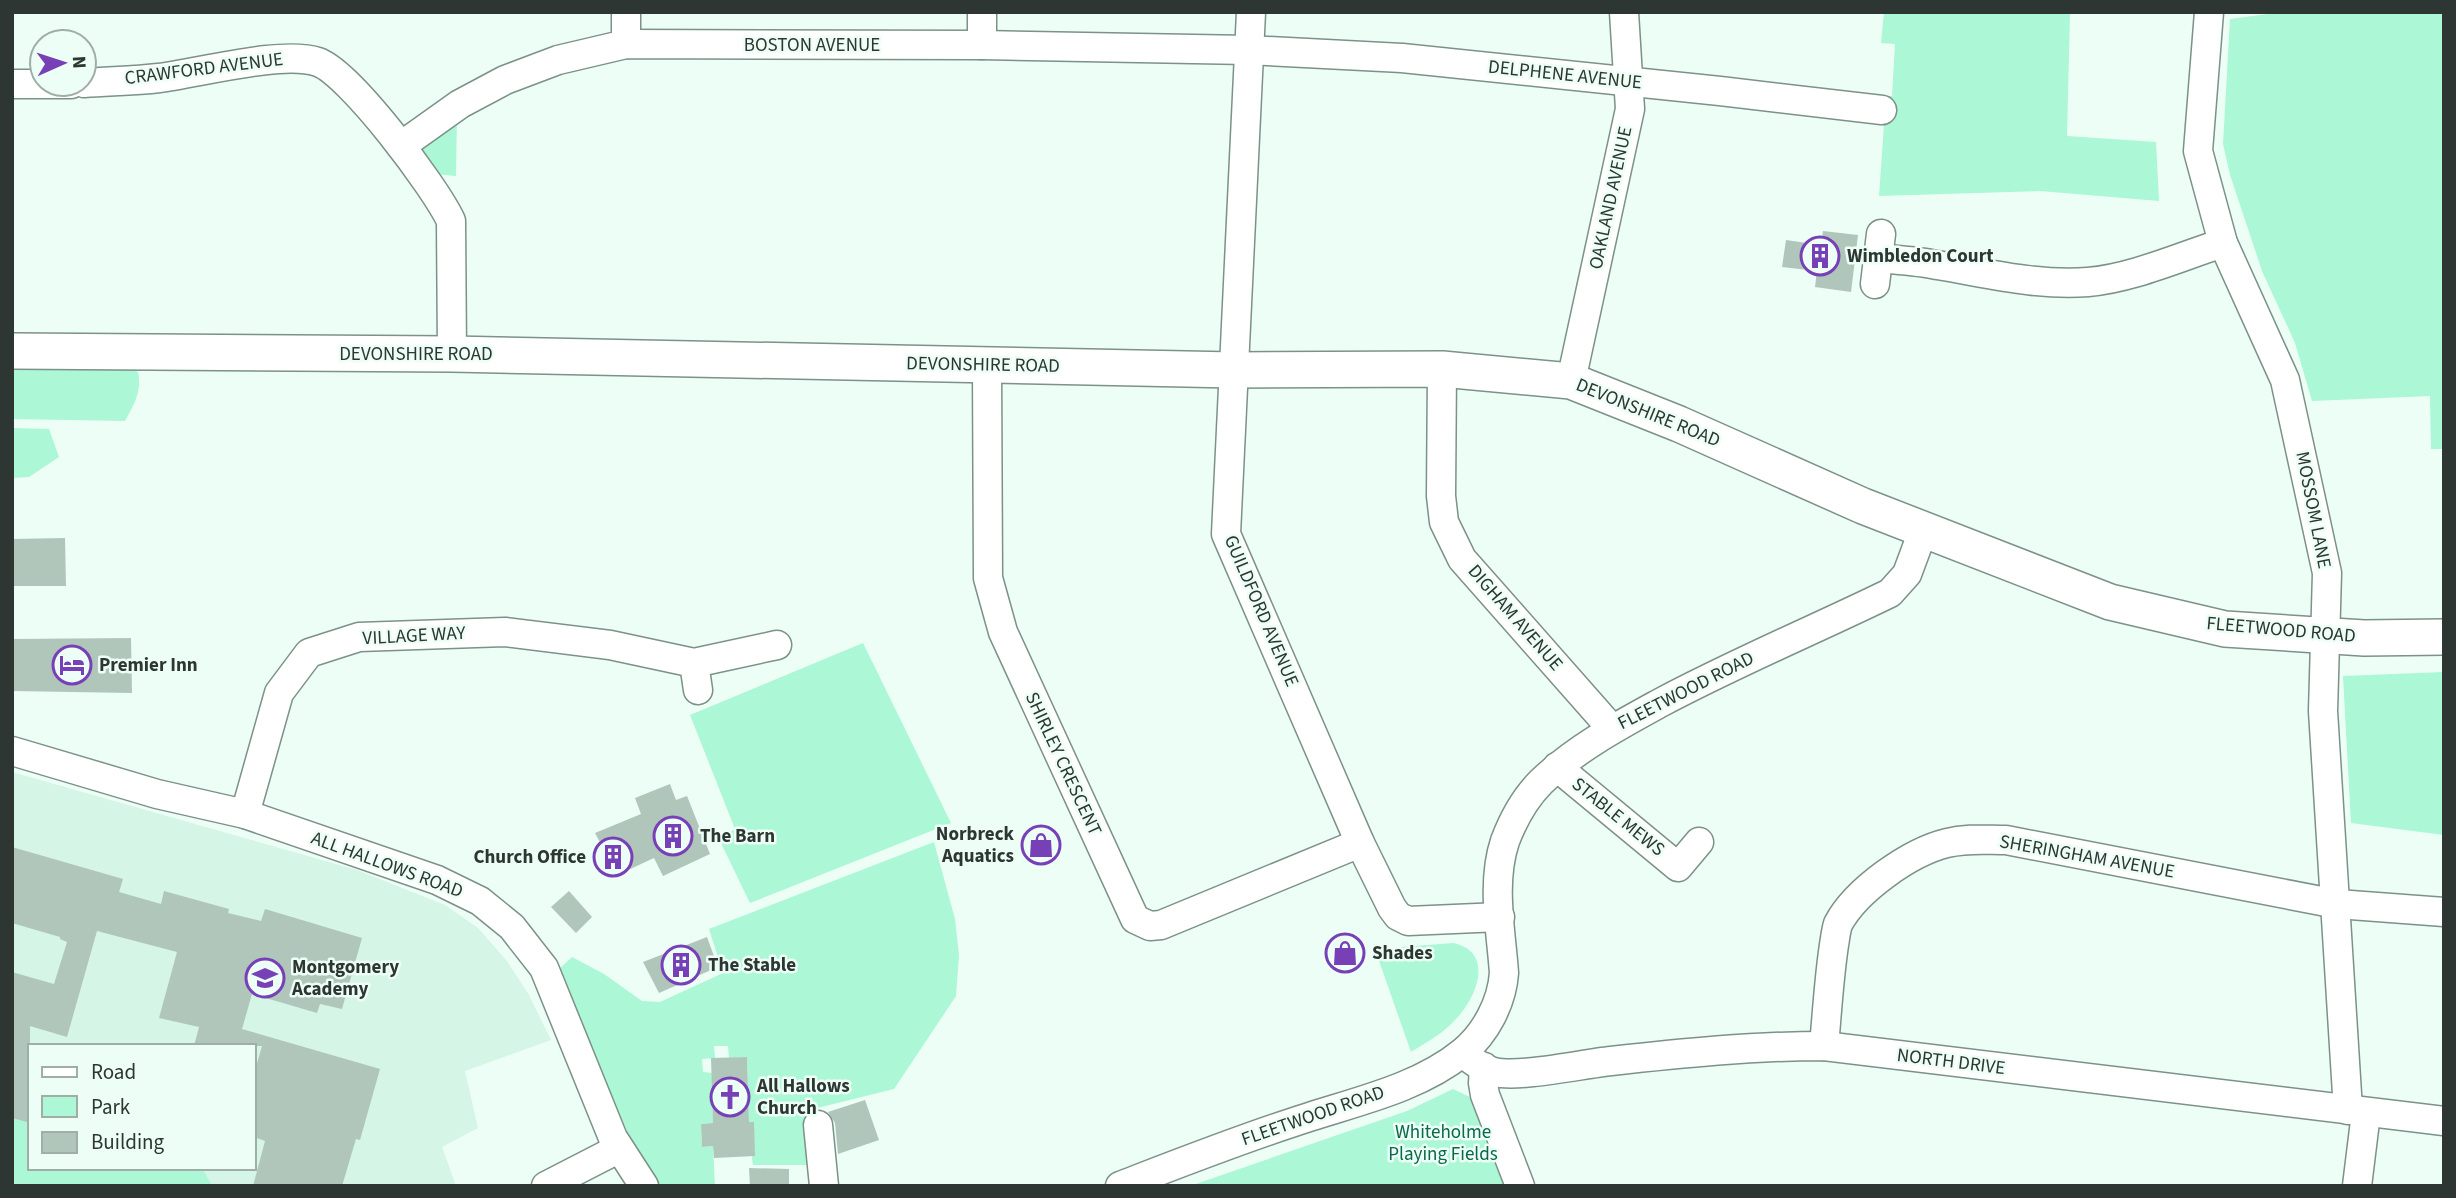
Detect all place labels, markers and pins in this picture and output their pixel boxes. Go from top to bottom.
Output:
building icon: Wimbledon Court [1799,235,1841,277]
place label: Wimbledon Court [1847,243,1993,270]
hotel icon: Premier Inn [51,644,93,686]
place label: Premier Inn [99,652,198,679]
building icon: The Barn [652,815,694,857]
place label: Norbreck Aquatics [936,821,1015,870]
place label: The Barn [700,823,775,850]
shop icon: Norbreck Aquatics [1020,824,1062,866]
building icon: Church Office [592,836,634,878]
place label: Church Office [473,844,586,871]
shop icon: Shades [1324,932,1366,974]
place label: Shades [1372,940,1433,967]
building icon: The Stable [660,944,702,986]
place label: The Stable [708,952,796,979]
place label: Montgomery Academy [291,954,399,1003]
school or university icon: Montgomery Academy [244,957,286,999]
place label: All Hallows Church [756,1073,850,1122]
church icon: All Hallows Church [709,1076,751,1118]

